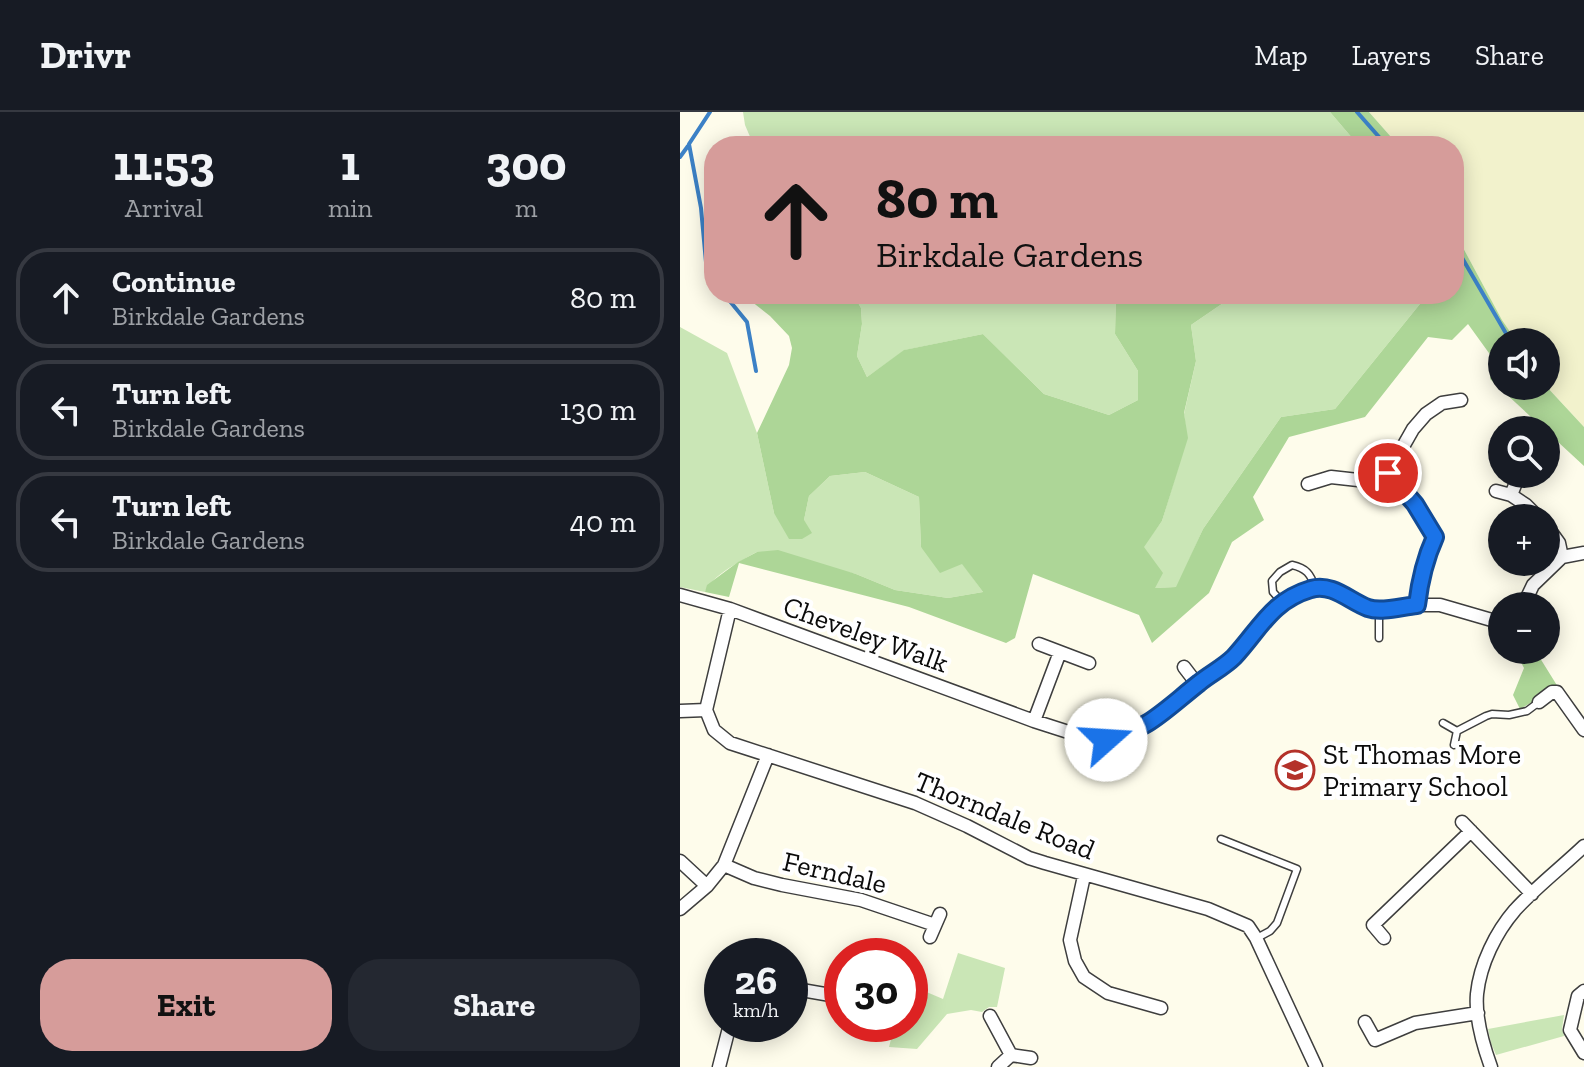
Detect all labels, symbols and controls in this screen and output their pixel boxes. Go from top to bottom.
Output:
text: Drivr [40,32,131,78]
text: Map [1254,39,1308,72]
text: Layers [1352,39,1431,72]
text: Share [1475,39,1544,72]
text: 11:53 [113,135,215,192]
text: 1 [341,135,360,192]
text: 300 [486,135,567,192]
text: 80 m [876,165,998,232]
icon: ahead [744,168,848,272]
text: Arrival [125,192,203,224]
text: min [328,192,373,224]
text: m [515,192,537,224]
text: Birkdale Gardens [876,233,1143,276]
text: Continue [112,264,236,300]
icon: ahead [44,276,88,320]
text: 80 m [570,280,636,316]
text: Birkdale Gardens [112,300,305,332]
map controls [1488,328,1560,664]
button: sound [1488,328,1560,400]
text: Turn left [112,376,231,412]
icon: left [44,388,88,432]
text: 130 m [560,392,636,428]
text: Birkdale Gardens [112,412,305,444]
button: search [1488,416,1560,488]
pin [1354,439,1422,507]
icon: arrive [1366,451,1410,495]
text: Turn left [112,488,231,524]
icon: left [44,500,88,544]
text: 40 m [570,504,636,540]
button: + [1488,504,1560,576]
text: Birkdale Gardens [112,524,305,556]
street label: Cheveley Walk [779,589,953,680]
button: − [1488,592,1560,664]
position arrow [1064,698,1148,782]
place label: St Thomas More Primary School [1323,738,1521,803]
school or university icon: St Thomas More Primary School [1274,749,1316,791]
street label: Thorndale Road [910,764,1100,867]
street label: Ferndale [780,845,890,900]
speed limit sign: 30 [824,938,928,1042]
text: 26 [735,956,777,1004]
button: Exit [40,959,332,1051]
button: Share [348,959,640,1051]
text: km/h [733,998,779,1022]

